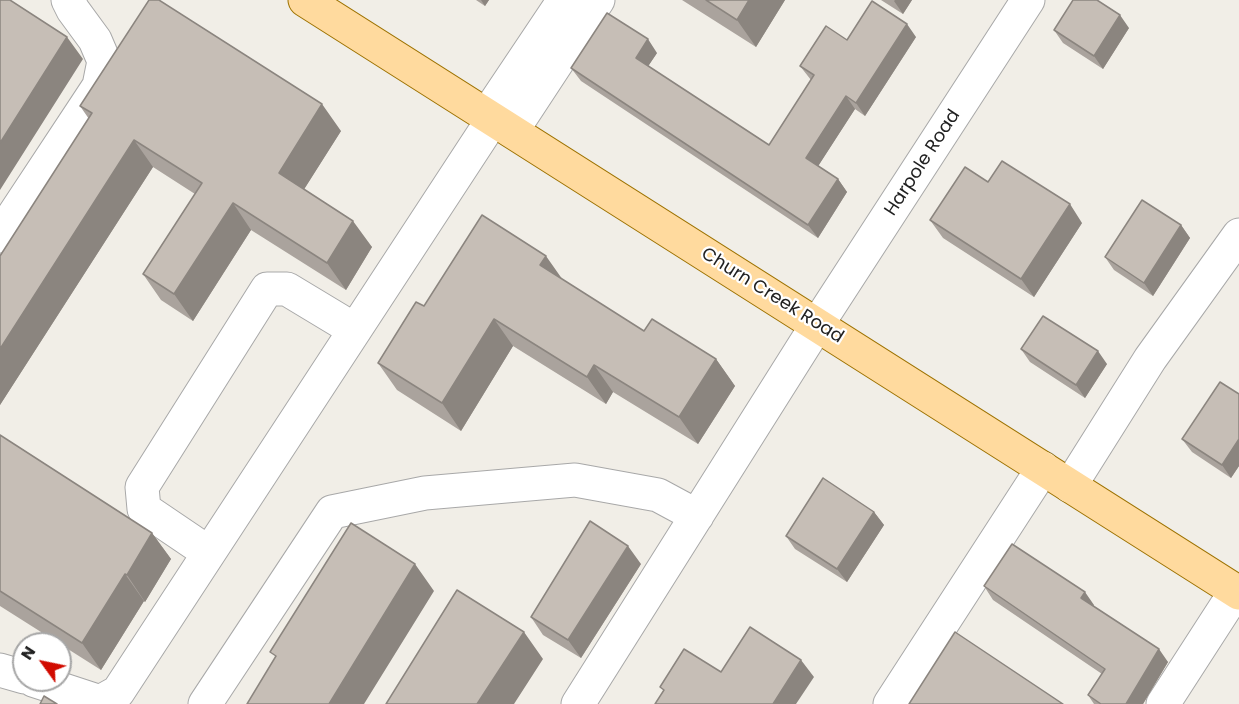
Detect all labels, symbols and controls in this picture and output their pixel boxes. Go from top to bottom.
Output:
street label: Harpole Road [881,106,965,220]
street label: Churn Creek Road [697,243,847,349]
north arrow [12,632,72,692]
text: N [15,642,41,664]

